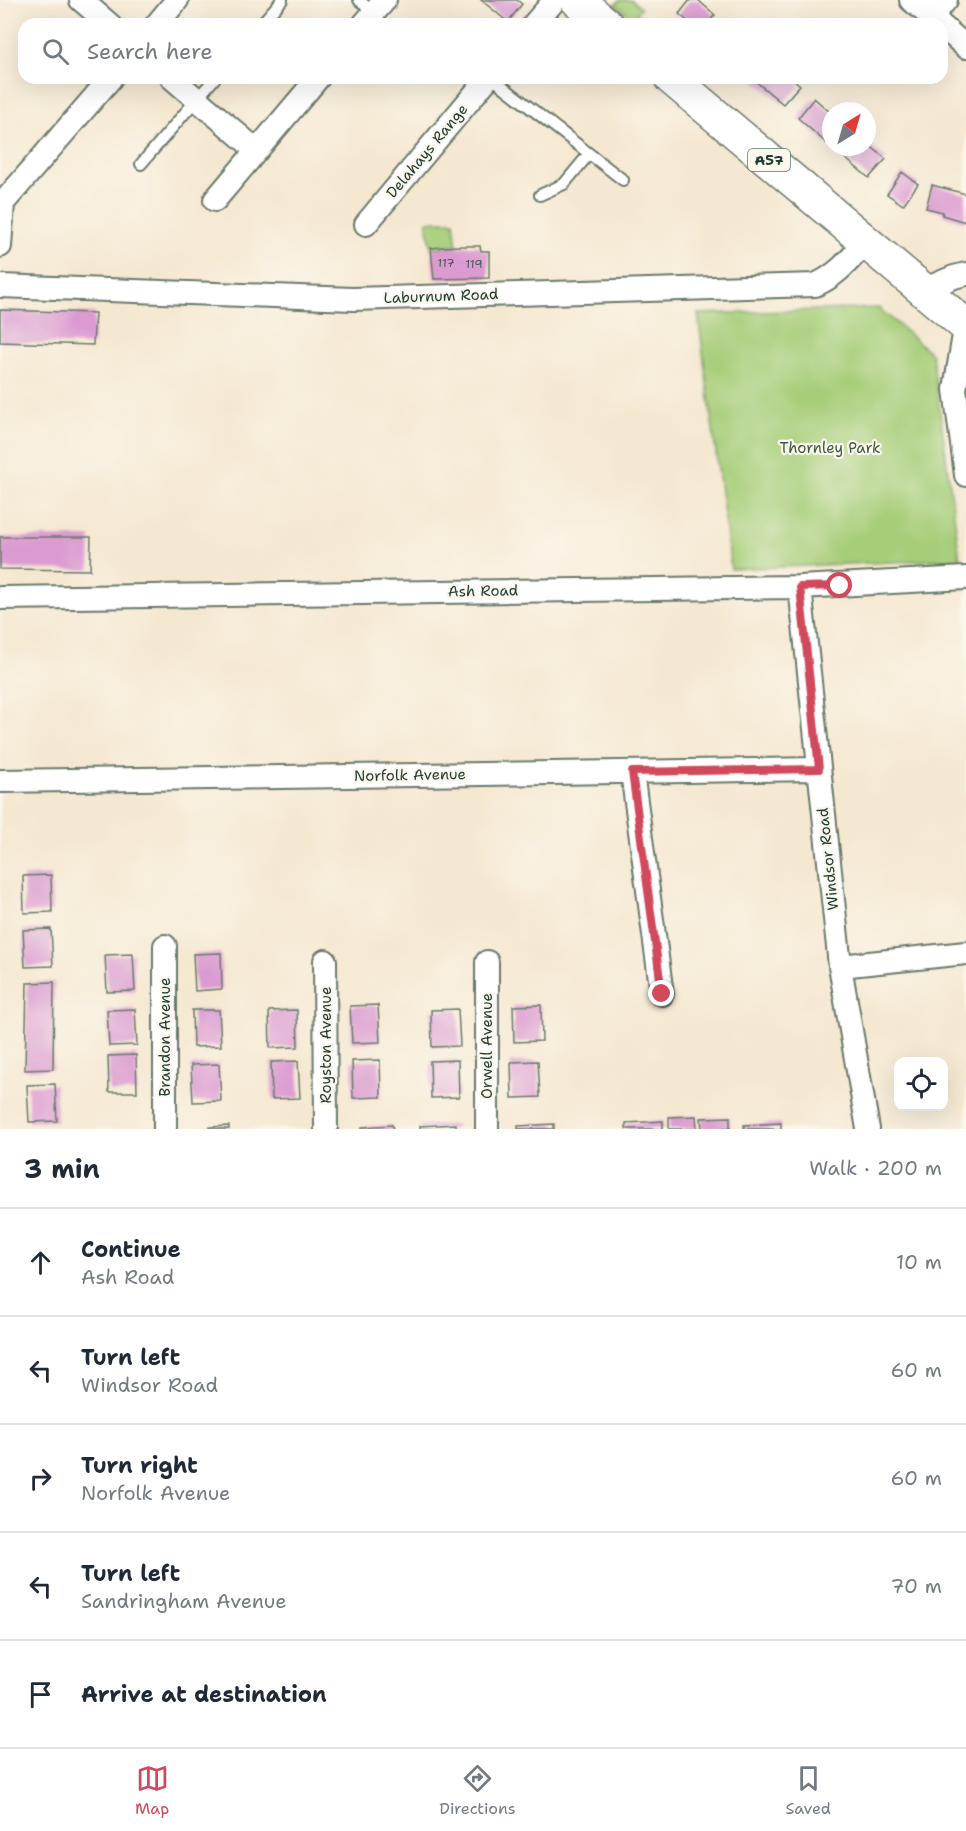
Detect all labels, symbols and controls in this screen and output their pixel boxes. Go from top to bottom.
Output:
search box [18,18,948,84]
icon: search [39,35,72,68]
text: Search here [87,37,213,66]
street label: Delahays Range [382,100,472,202]
north arrow [822,102,876,156]
road number: A57 [748,149,790,171]
house number: 117 [437,255,455,271]
house number: 119 [465,256,483,272]
street label: Laburnum Road [383,284,499,308]
park label: Thornley Park [779,438,881,458]
route start [826,572,852,598]
street label: Ash Road [448,580,519,602]
street label: Norfolk Avenue [354,764,466,786]
street label: Windsor Road [813,806,843,911]
street label: Brandon Avenue [155,978,175,1096]
route end [648,980,674,1006]
street label: Royston Avenue [316,987,336,1103]
street label: Orwell Avenue [477,993,497,1099]
map controls [894,1057,948,1111]
button: locate [894,1057,948,1111]
text: 3 min [24,1151,100,1186]
text: Walk · 200 m [809,1155,942,1181]
text: Continue [81,1235,181,1264]
icon: ahead [24,1246,57,1279]
text: 10 m [896,1249,942,1275]
text: Ash Road [81,1264,175,1290]
text: Turn left [81,1343,180,1372]
icon: left [24,1354,57,1387]
text: 60 m [890,1357,942,1383]
text: Windsor Road [81,1372,218,1398]
text: Turn right [81,1451,198,1480]
icon: right [24,1462,57,1495]
text: 60 m [890,1465,942,1491]
text: Norfolk Avenue [81,1480,230,1506]
text: Turn left [81,1559,180,1588]
icon: left [24,1570,57,1603]
text: 70 m [890,1573,942,1599]
text: Sandringham Avenue [81,1588,287,1614]
icon: arrive [24,1678,57,1711]
text: Arrive at destination [81,1680,327,1709]
tab: Map [135,1762,169,1819]
tab: Directions [439,1762,516,1819]
tab: Saved [786,1762,831,1819]

